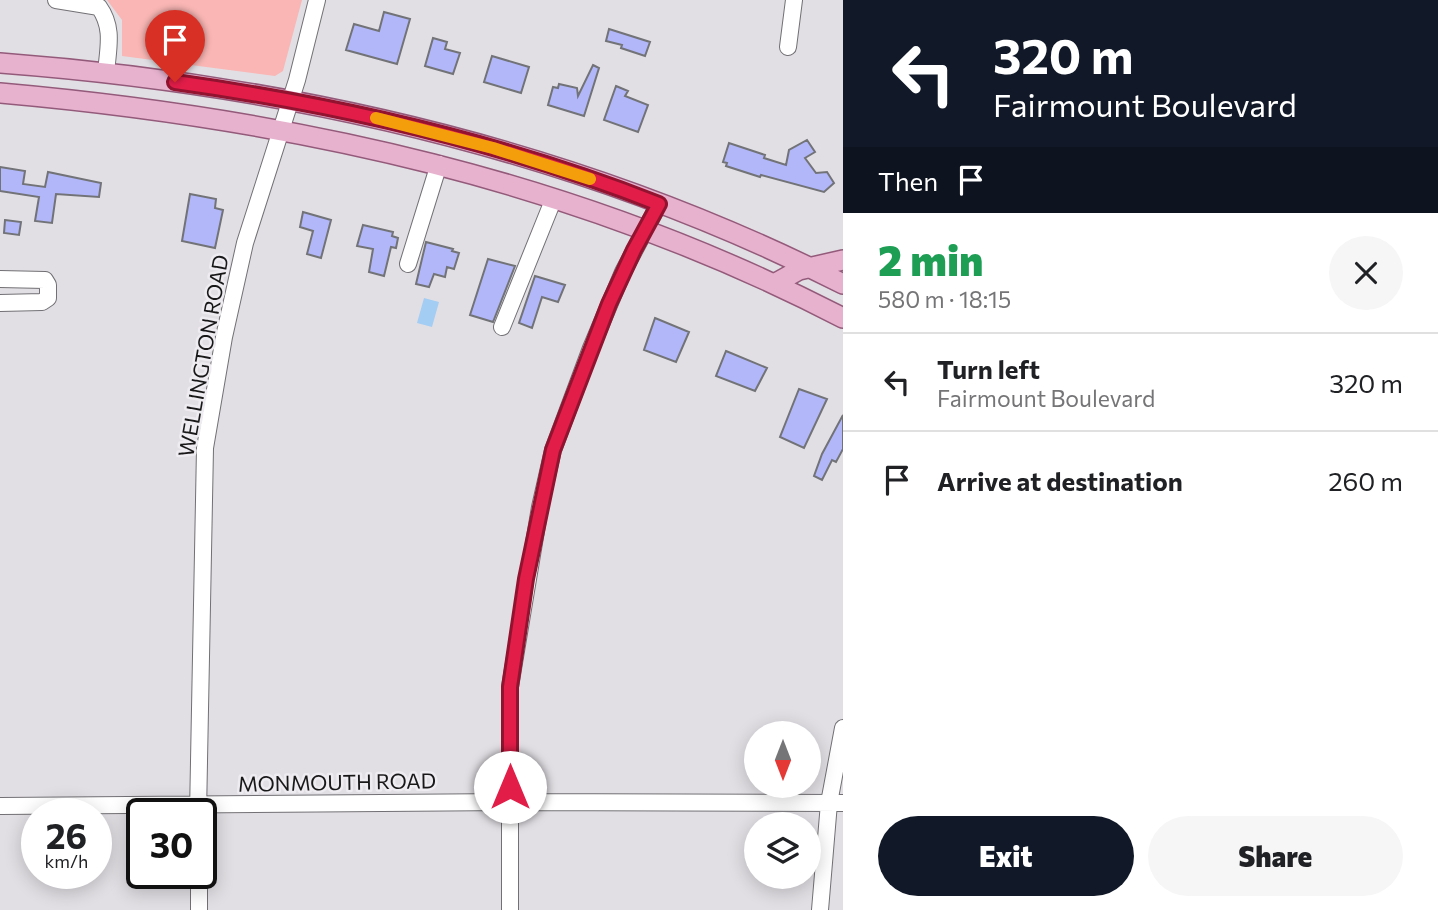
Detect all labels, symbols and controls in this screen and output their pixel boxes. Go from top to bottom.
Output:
pin [145,10,205,82]
icon: arrive [156,21,194,59]
text: 320 m [993,24,1134,84]
icon: left [878,28,969,119]
text: Fairmount Boulevard [993,84,1297,124]
icon: arrive [952,161,990,199]
text: Then [878,165,938,196]
text: 2 min [878,233,984,285]
button: close [1329,236,1403,310]
street label: WELLINGTON ROAD [172,253,233,459]
text: 580 m · 18:15 [878,285,1011,313]
text: Turn left [937,353,1040,384]
icon: left [878,363,916,401]
text: 320 m [1329,367,1403,398]
text: Fairmount Boulevard [937,384,1155,412]
icon: arrive [878,461,916,499]
text: Arrive at destination [937,465,1183,496]
text: 260 m [1328,465,1403,496]
north arrow [744,721,821,798]
map controls [744,721,821,889]
position arrow [473,750,547,824]
street label: MONMOUTH ROAD [238,767,436,796]
speed limit sign: 30 [126,798,217,889]
button: layers [744,812,821,889]
text: 26 [46,813,87,856]
button: Exit [878,816,1134,896]
button: Share [1148,816,1403,896]
text: km/h [45,850,88,872]

